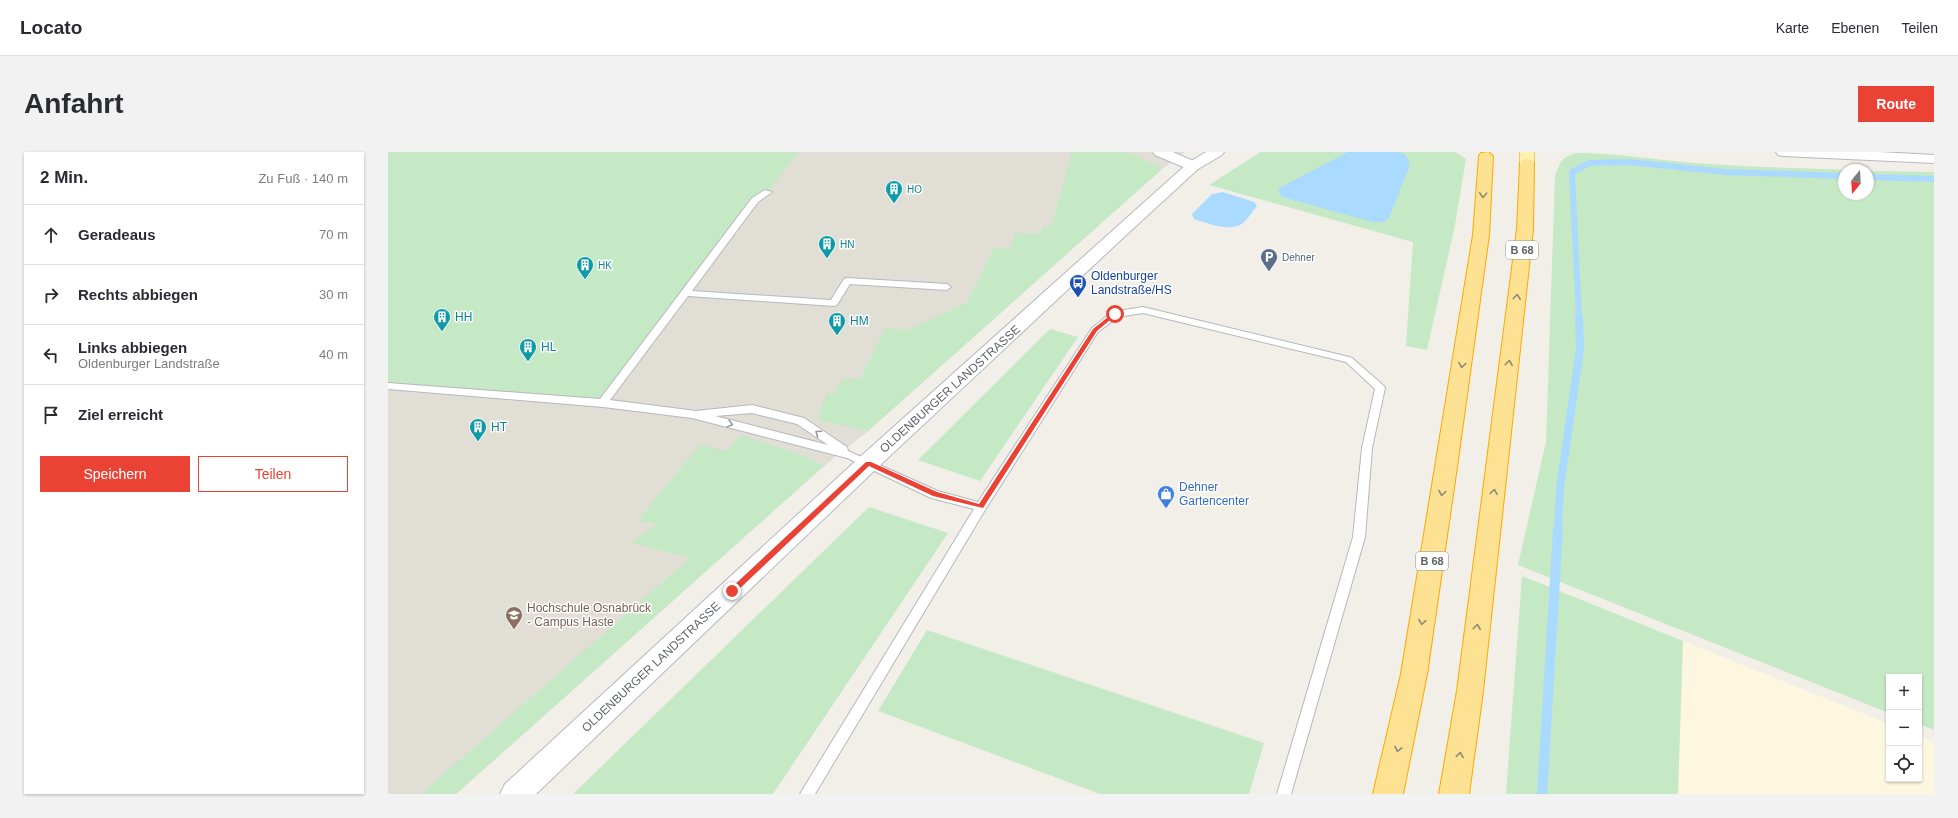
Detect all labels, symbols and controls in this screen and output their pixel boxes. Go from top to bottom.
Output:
text: Locato [20,17,82,38]
text: Karte [1776,20,1809,36]
text: Ebenen [1831,20,1879,36]
text: Teilen [1901,20,1938,36]
button: Route [1858,86,1934,122]
text: Anfahrt [24,88,124,119]
north arrow [1838,164,1874,200]
text: 2 Min. [40,168,88,187]
text: Zu Fuß · 140 m [258,171,348,186]
building icon: HO [884,179,904,204]
place label: HO [907,184,922,195]
one-way arrow [1479,192,1488,198]
icon: ahead [40,224,62,246]
text: Geradeaus [78,226,156,243]
text: 70 m [319,227,348,242]
building icon: HN [817,234,837,259]
place label: HN [840,239,854,250]
road number: B 68 [1506,241,1538,259]
parking icon: Dehner [1259,247,1279,272]
place label: Dehner [1282,252,1315,263]
building icon: HK [575,255,595,280]
place label: HK [598,260,612,271]
place label: Oldenburger Landstraße/HS [1091,269,1172,297]
bus stop icon: Oldenburger Landstraße/HS [1068,273,1088,298]
icon: right [40,284,62,306]
text: Rechts abbiegen [78,286,198,303]
text: 30 m [319,287,348,302]
one-way arrow [1512,294,1521,300]
route start [1106,305,1124,323]
building icon: HH [432,307,452,332]
place label: HH [455,310,472,324]
building icon: HM [827,311,847,336]
place label: HM [850,314,869,328]
street label: OLDENBURGER LANDSTRASSE [877,322,1023,456]
building icon: HL [518,337,538,362]
text: Links abbiegen [78,339,187,356]
place label: HL [541,340,557,354]
icon: left [40,344,62,366]
text: 40 m [319,347,348,362]
text: Oldenburger Landstraße [78,356,220,371]
one-way arrow [1504,360,1513,366]
one-way arrow [1458,362,1467,368]
icon: arrive [40,404,62,426]
text: Ziel erreicht [78,406,163,423]
building icon: HT [468,417,488,442]
one-way arrow [726,419,733,428]
place label: HT [491,420,508,434]
one-way arrow [815,431,822,438]
button: Speichern [40,456,190,492]
button: Teilen [198,456,348,492]
place label: Dehner Gartencenter [1179,480,1249,508]
shop icon: Dehner Gartencenter [1156,484,1176,509]
one-way arrow [1489,489,1498,495]
one-way arrow [1438,490,1447,496]
road number: B 68 [1416,552,1448,570]
route end [723,582,741,600]
street label: OLDENBURGER LANDSTRASSE [579,599,723,735]
place label: Hochschule Osnabrück - Campus Haste [527,601,652,629]
school or university icon: Hochschule Osnabrück - Campus Haste [504,605,524,630]
one-way arrow [1418,618,1427,625]
one-way arrow [1473,624,1482,630]
map controls [1886,674,1922,782]
button: + [1886,674,1922,710]
button: − [1886,710,1922,746]
one-way arrow [1394,746,1402,752]
button: locate [1886,746,1922,782]
one-way arrow [1455,752,1464,759]

